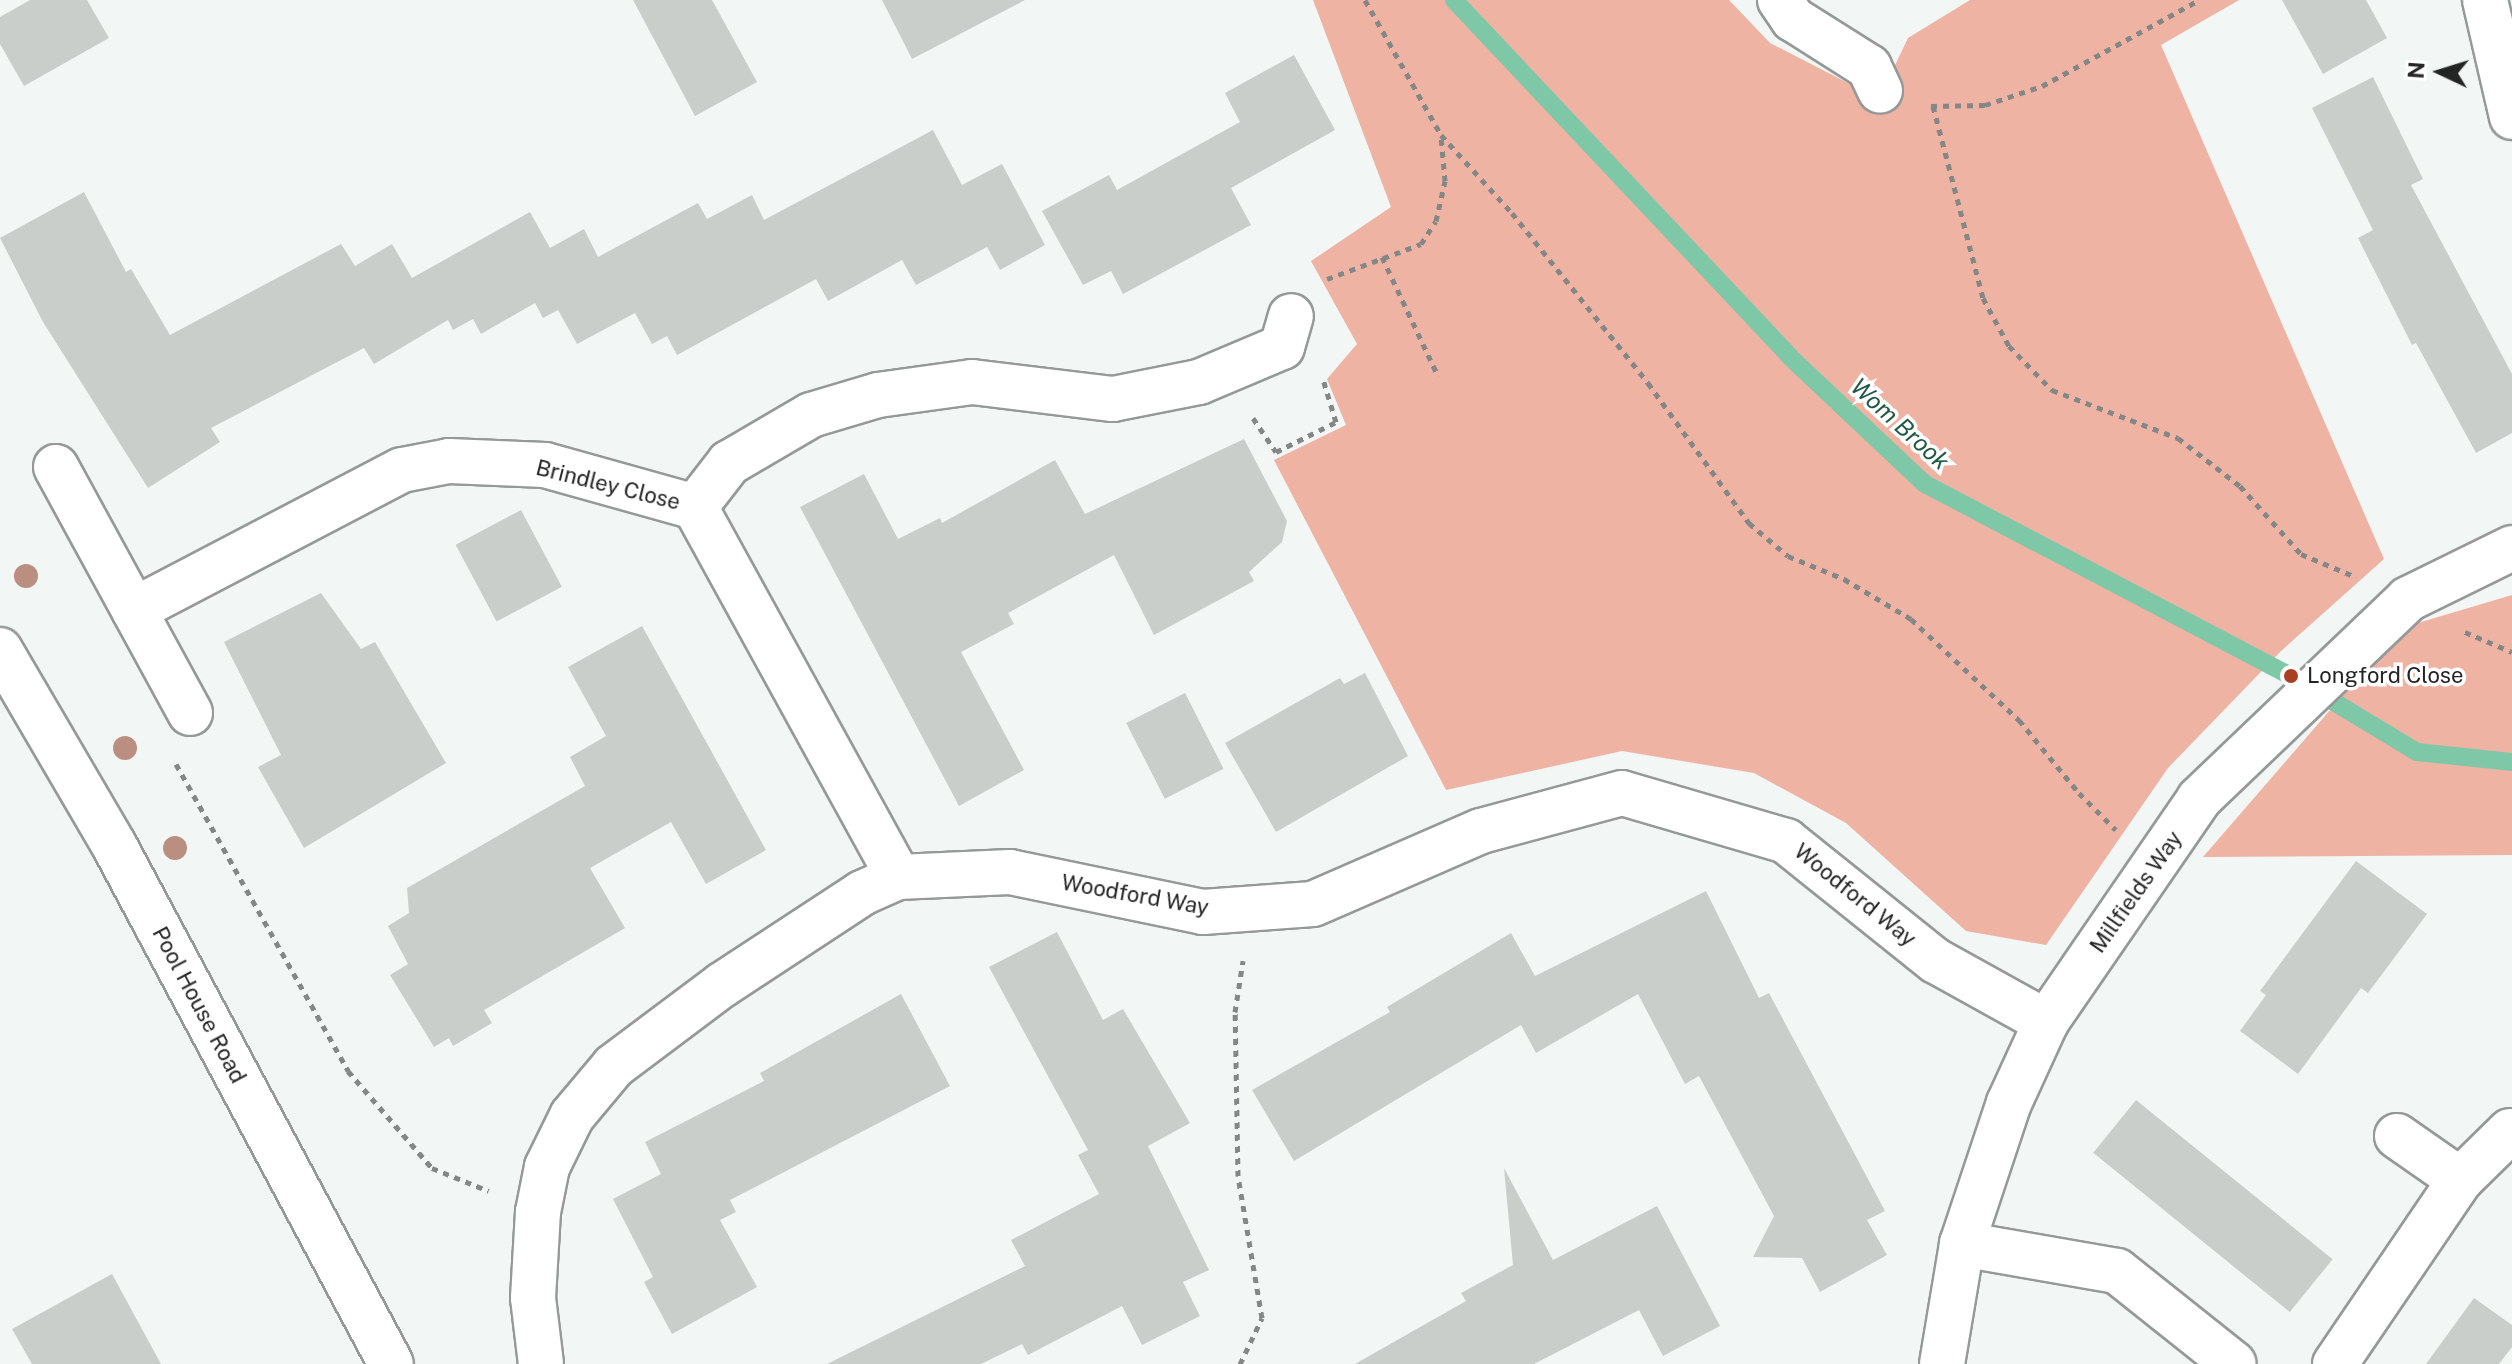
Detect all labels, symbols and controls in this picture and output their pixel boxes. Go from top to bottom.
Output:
north arrow [2400,32,2480,112]
text: N [2402,61,2430,80]
water label: Wom Brook [1845,372,1955,476]
street label: Brindley Close [533,454,683,516]
place label: Longford Close [2307,663,2463,689]
marker: Longford Close [2282,667,2300,685]
street label: Millfields Way [2084,826,2188,958]
street label: Woodford Way [1789,838,1921,952]
street label: Woodford Way [1059,869,1211,921]
street label: Pool House Road [147,922,251,1088]

